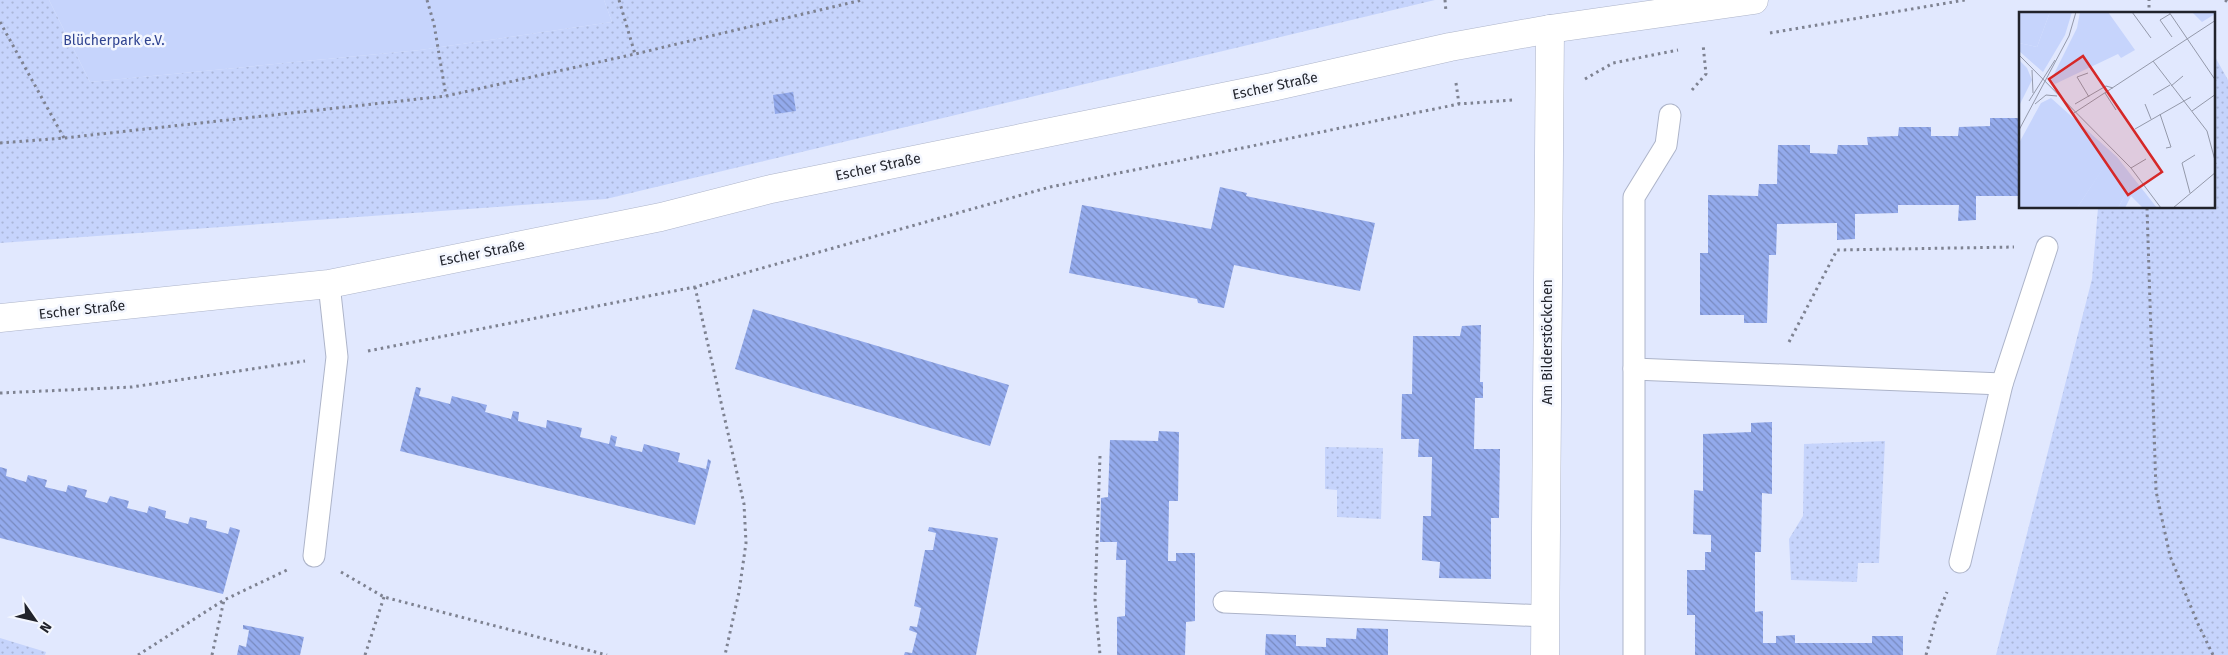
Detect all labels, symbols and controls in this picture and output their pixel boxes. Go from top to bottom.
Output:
inset map [2019,12,2216,209]
park label: Blücherpark e.V. [63,32,165,49]
street label: Escher Straße [1231,69,1319,103]
street label: Escher Straße [834,150,922,184]
street label: Escher Straße [438,236,526,270]
street label: Am Bilderstöckchen [1539,279,1556,405]
street label: Escher Straße [38,297,126,323]
north arrow [10,595,60,645]
text: N [36,618,55,636]

